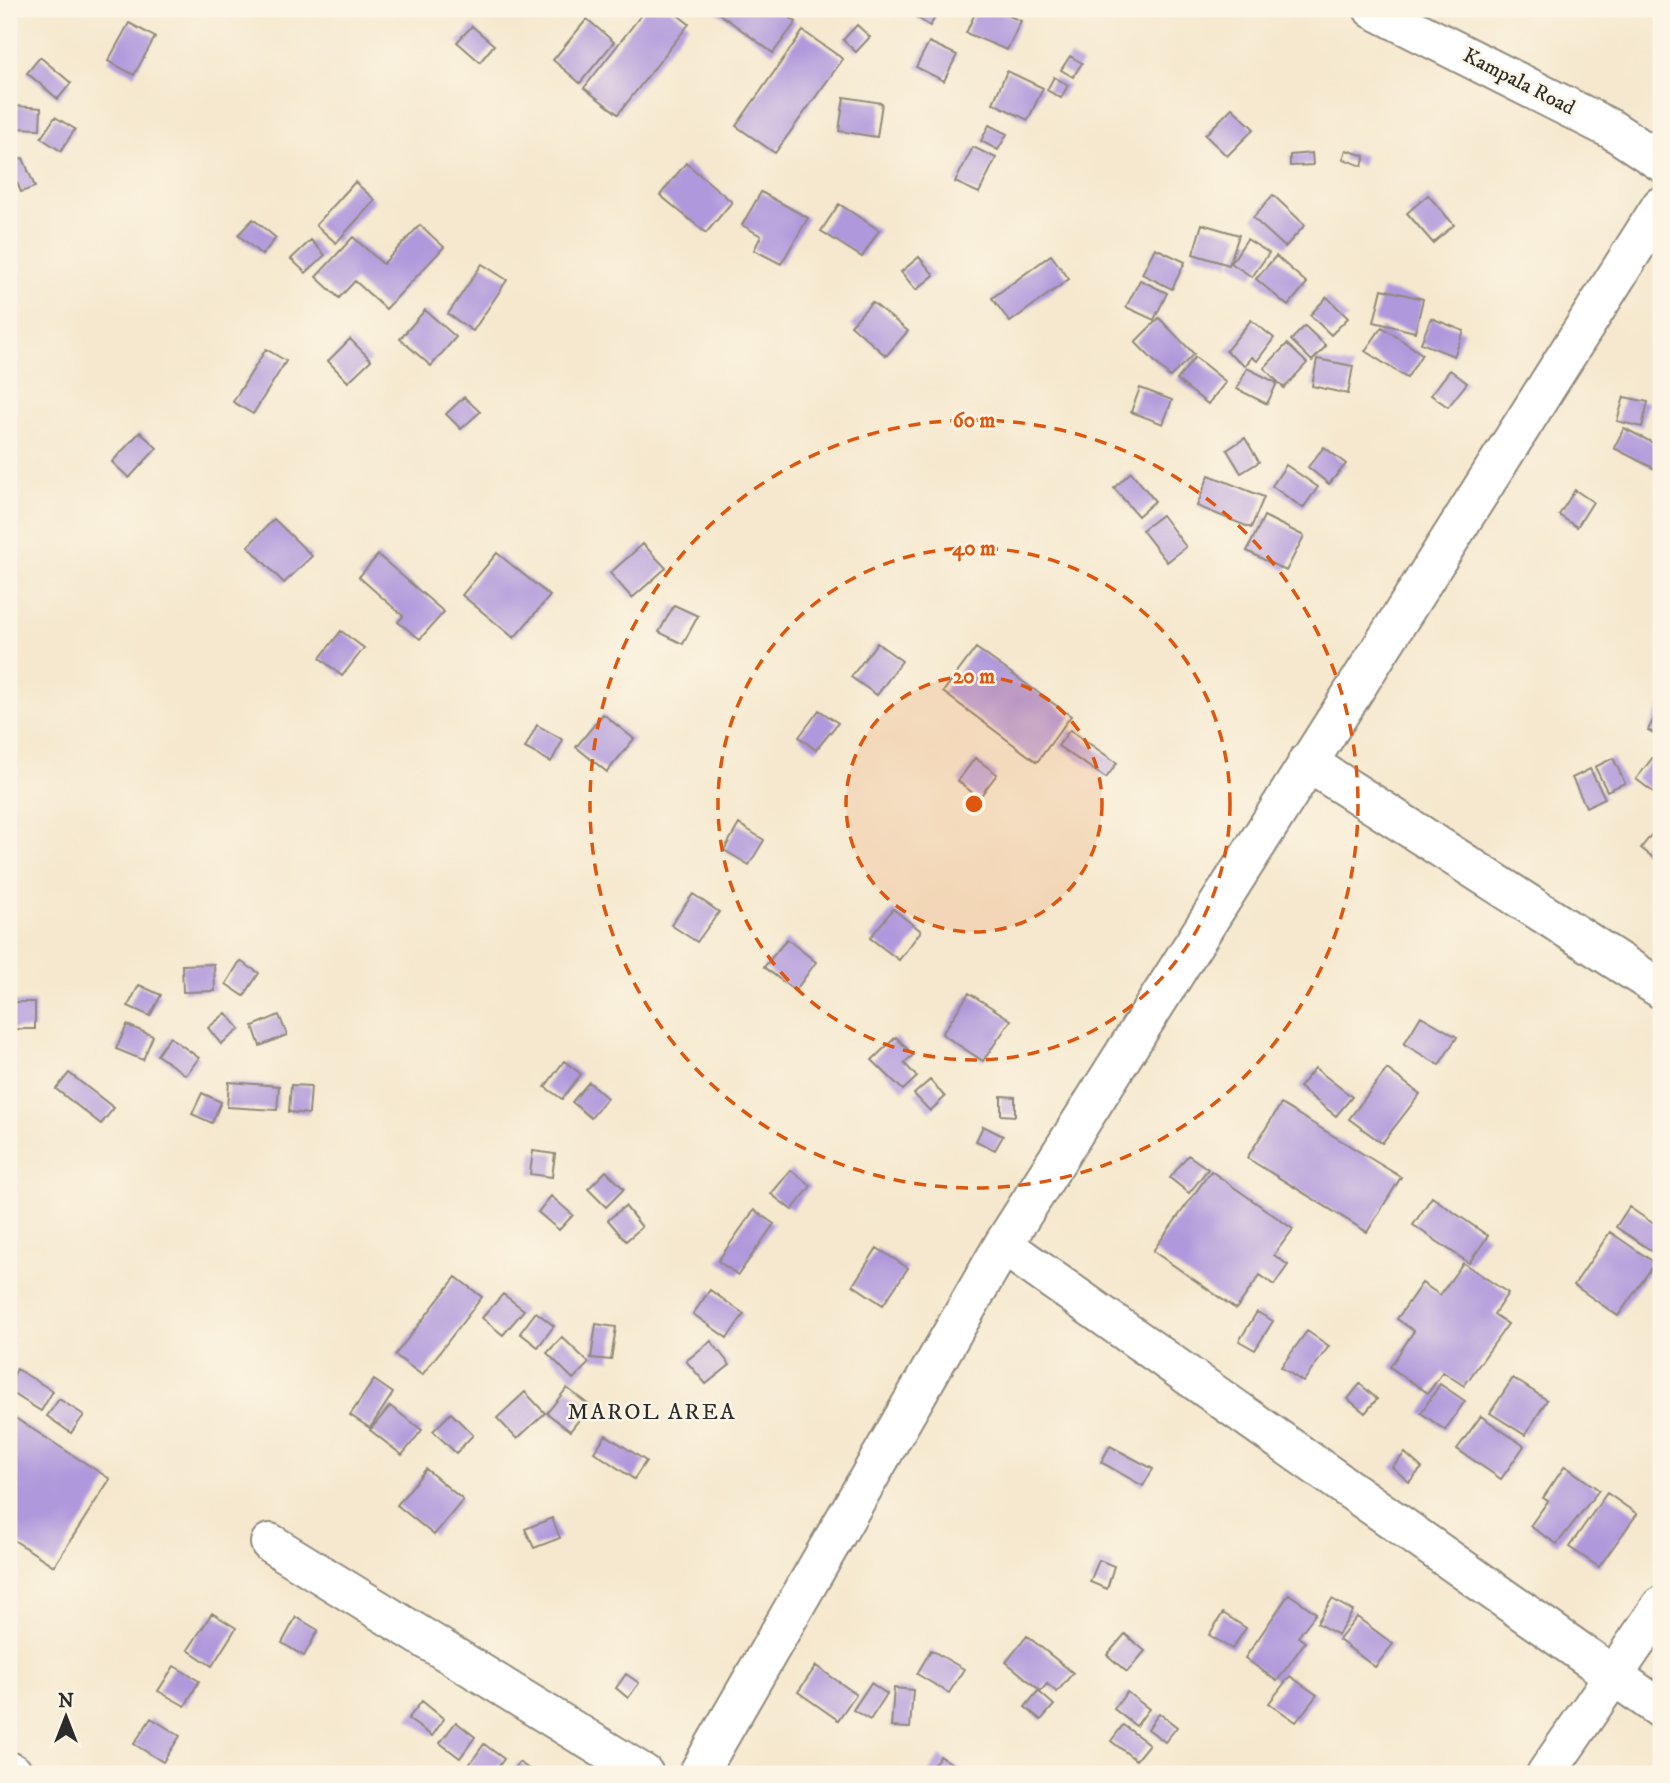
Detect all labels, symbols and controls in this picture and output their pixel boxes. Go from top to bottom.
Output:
street label: Kampala Road [1459,43,1580,122]
text: 60 m [953,408,995,434]
text: 40 m [952,536,996,562]
text: 20 m [953,664,995,690]
centre of rings [962,792,986,816]
district label: MAROL AREA [567,1398,737,1427]
north arrow [32,1682,102,1752]
text: N [58,1690,74,1713]

